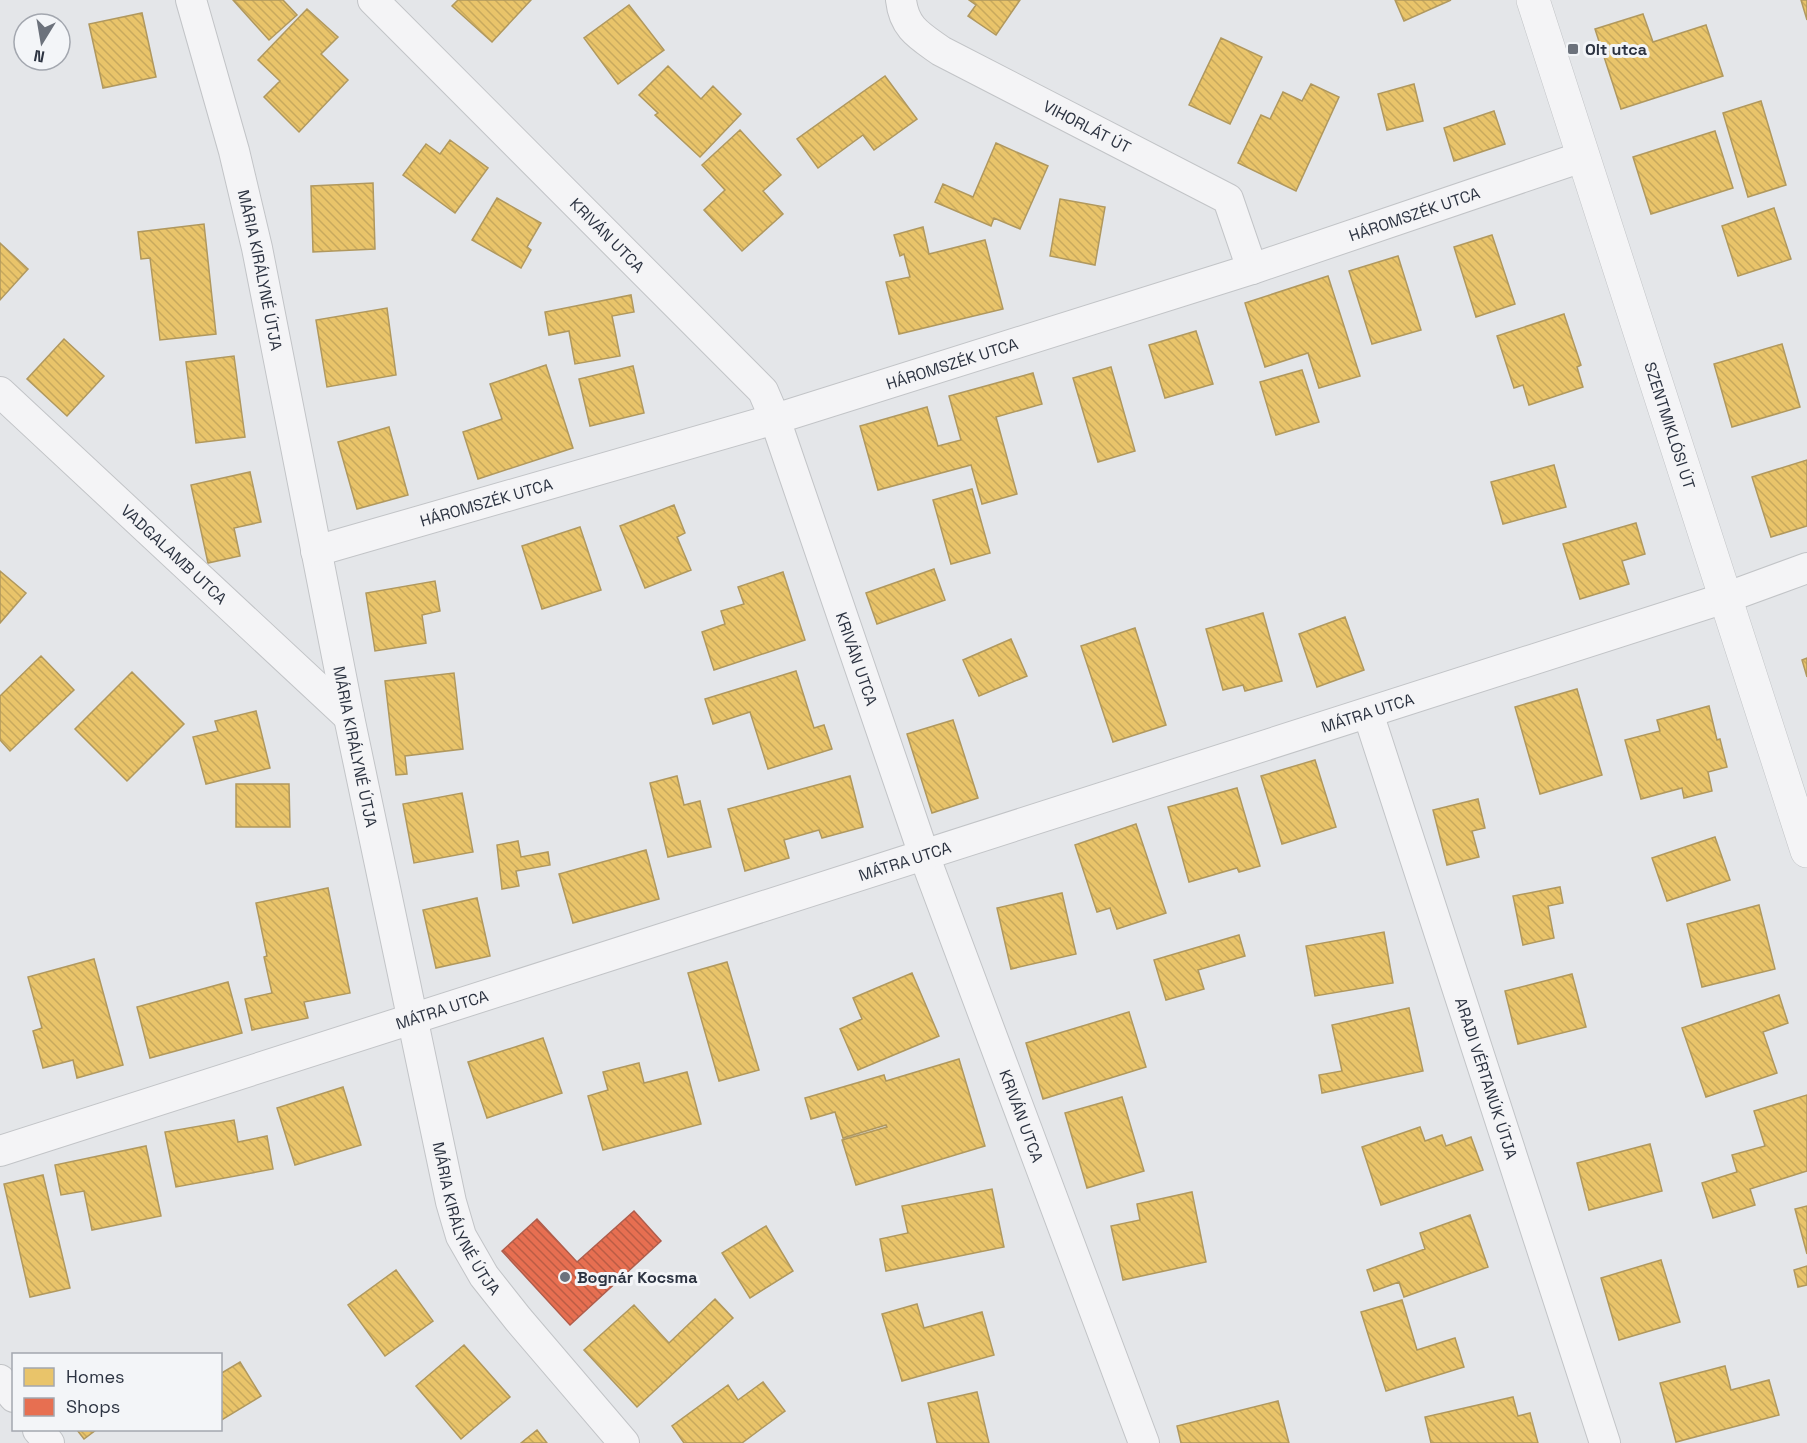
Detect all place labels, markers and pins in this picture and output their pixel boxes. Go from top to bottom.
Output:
place label: Olt utca [1585,39,1647,60]
marker: Olt utca [1566,42,1580,56]
place label: Bognár Kocsma [577,1267,697,1288]
marker: Bognár Kocsma [558,1270,572,1284]

